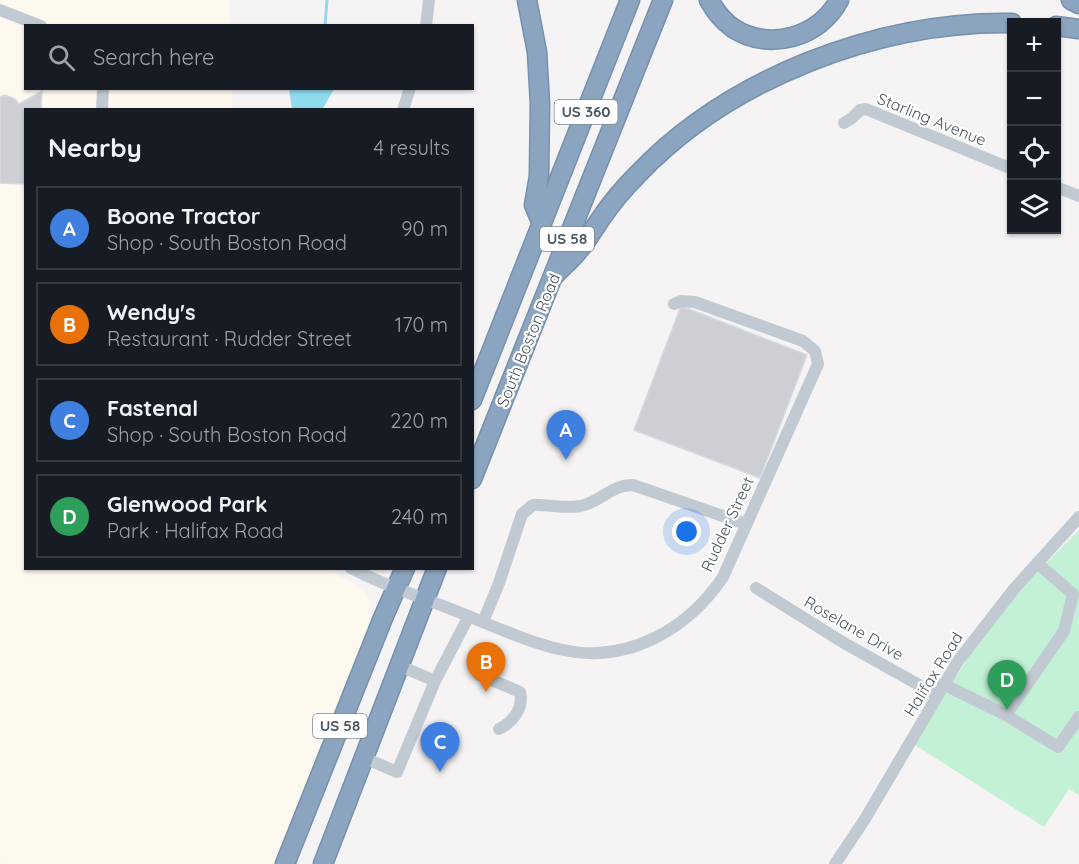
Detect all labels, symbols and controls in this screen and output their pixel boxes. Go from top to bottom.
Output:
map controls [1007,18,1061,234]
button: + [1007,18,1061,72]
search box [24,24,474,90]
icon: search [45,41,78,74]
text: Search here [93,43,214,71]
button: − [1007,72,1061,126]
street label: Starling Avenue [875,88,989,150]
road number: US 360 [554,100,618,124]
button: locate [1007,126,1061,180]
text: Nearby [48,131,142,164]
text: 4 results [374,135,450,160]
button: layers [1007,180,1061,234]
text: Boone Tractor [107,202,260,230]
text: A [63,216,76,241]
text: 90 m [401,216,448,241]
road number: US 58 [540,227,594,251]
text: Shop · South Boston Road [107,230,347,255]
street label: South Boston Road [492,270,564,410]
text: Wendy's [107,298,196,326]
text: B [63,312,76,337]
text: 170 m [395,312,448,337]
text: Restaurant · Rudder Street [107,326,352,351]
text: Fastenal [107,394,198,422]
text: C [63,408,76,433]
text: 220 m [390,408,448,433]
pin: A [546,410,586,460]
text: Shop · South Boston Road [107,422,347,447]
street label: Rudder Street [696,473,758,575]
text: Glenwood Park [107,490,268,518]
text: D [62,504,77,529]
text: 240 m [391,504,448,529]
your location [672,517,701,546]
text: Park · Halifax Road [107,518,284,543]
street label: Roselane Drive [801,591,907,665]
street label: Halifax Road [899,628,967,720]
pin: B [466,642,506,692]
pin: D [988,660,1026,710]
road number: US 58 [313,714,367,738]
pin: C [420,722,460,772]

